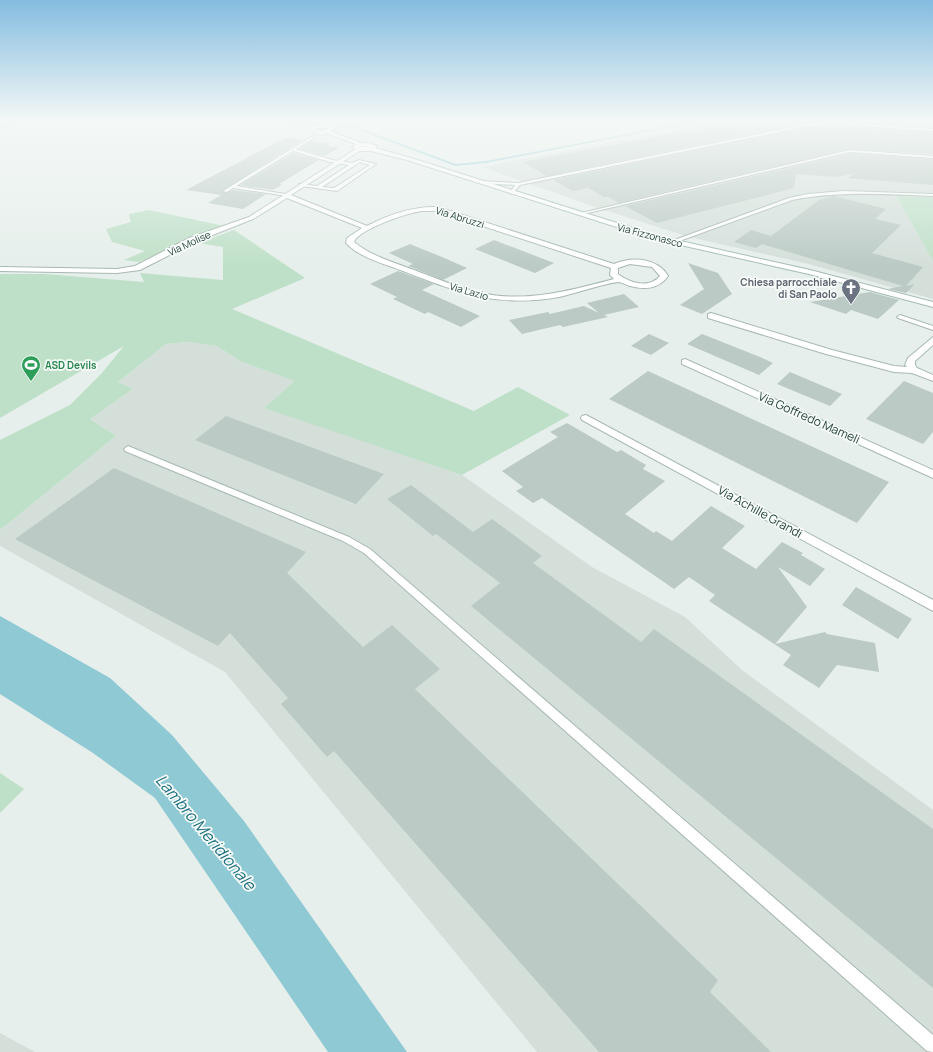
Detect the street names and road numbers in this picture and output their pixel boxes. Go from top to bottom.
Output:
street label: Via Abruzzi [434,203,486,231]
street label: Via Fizzonasco [616,220,684,250]
street label: Via Molise [165,227,213,259]
street label: Via Lazio [448,279,490,303]
street label: Via Goffredo Mameli [756,387,863,448]
street label: Via Achille Grandi [715,481,806,542]

